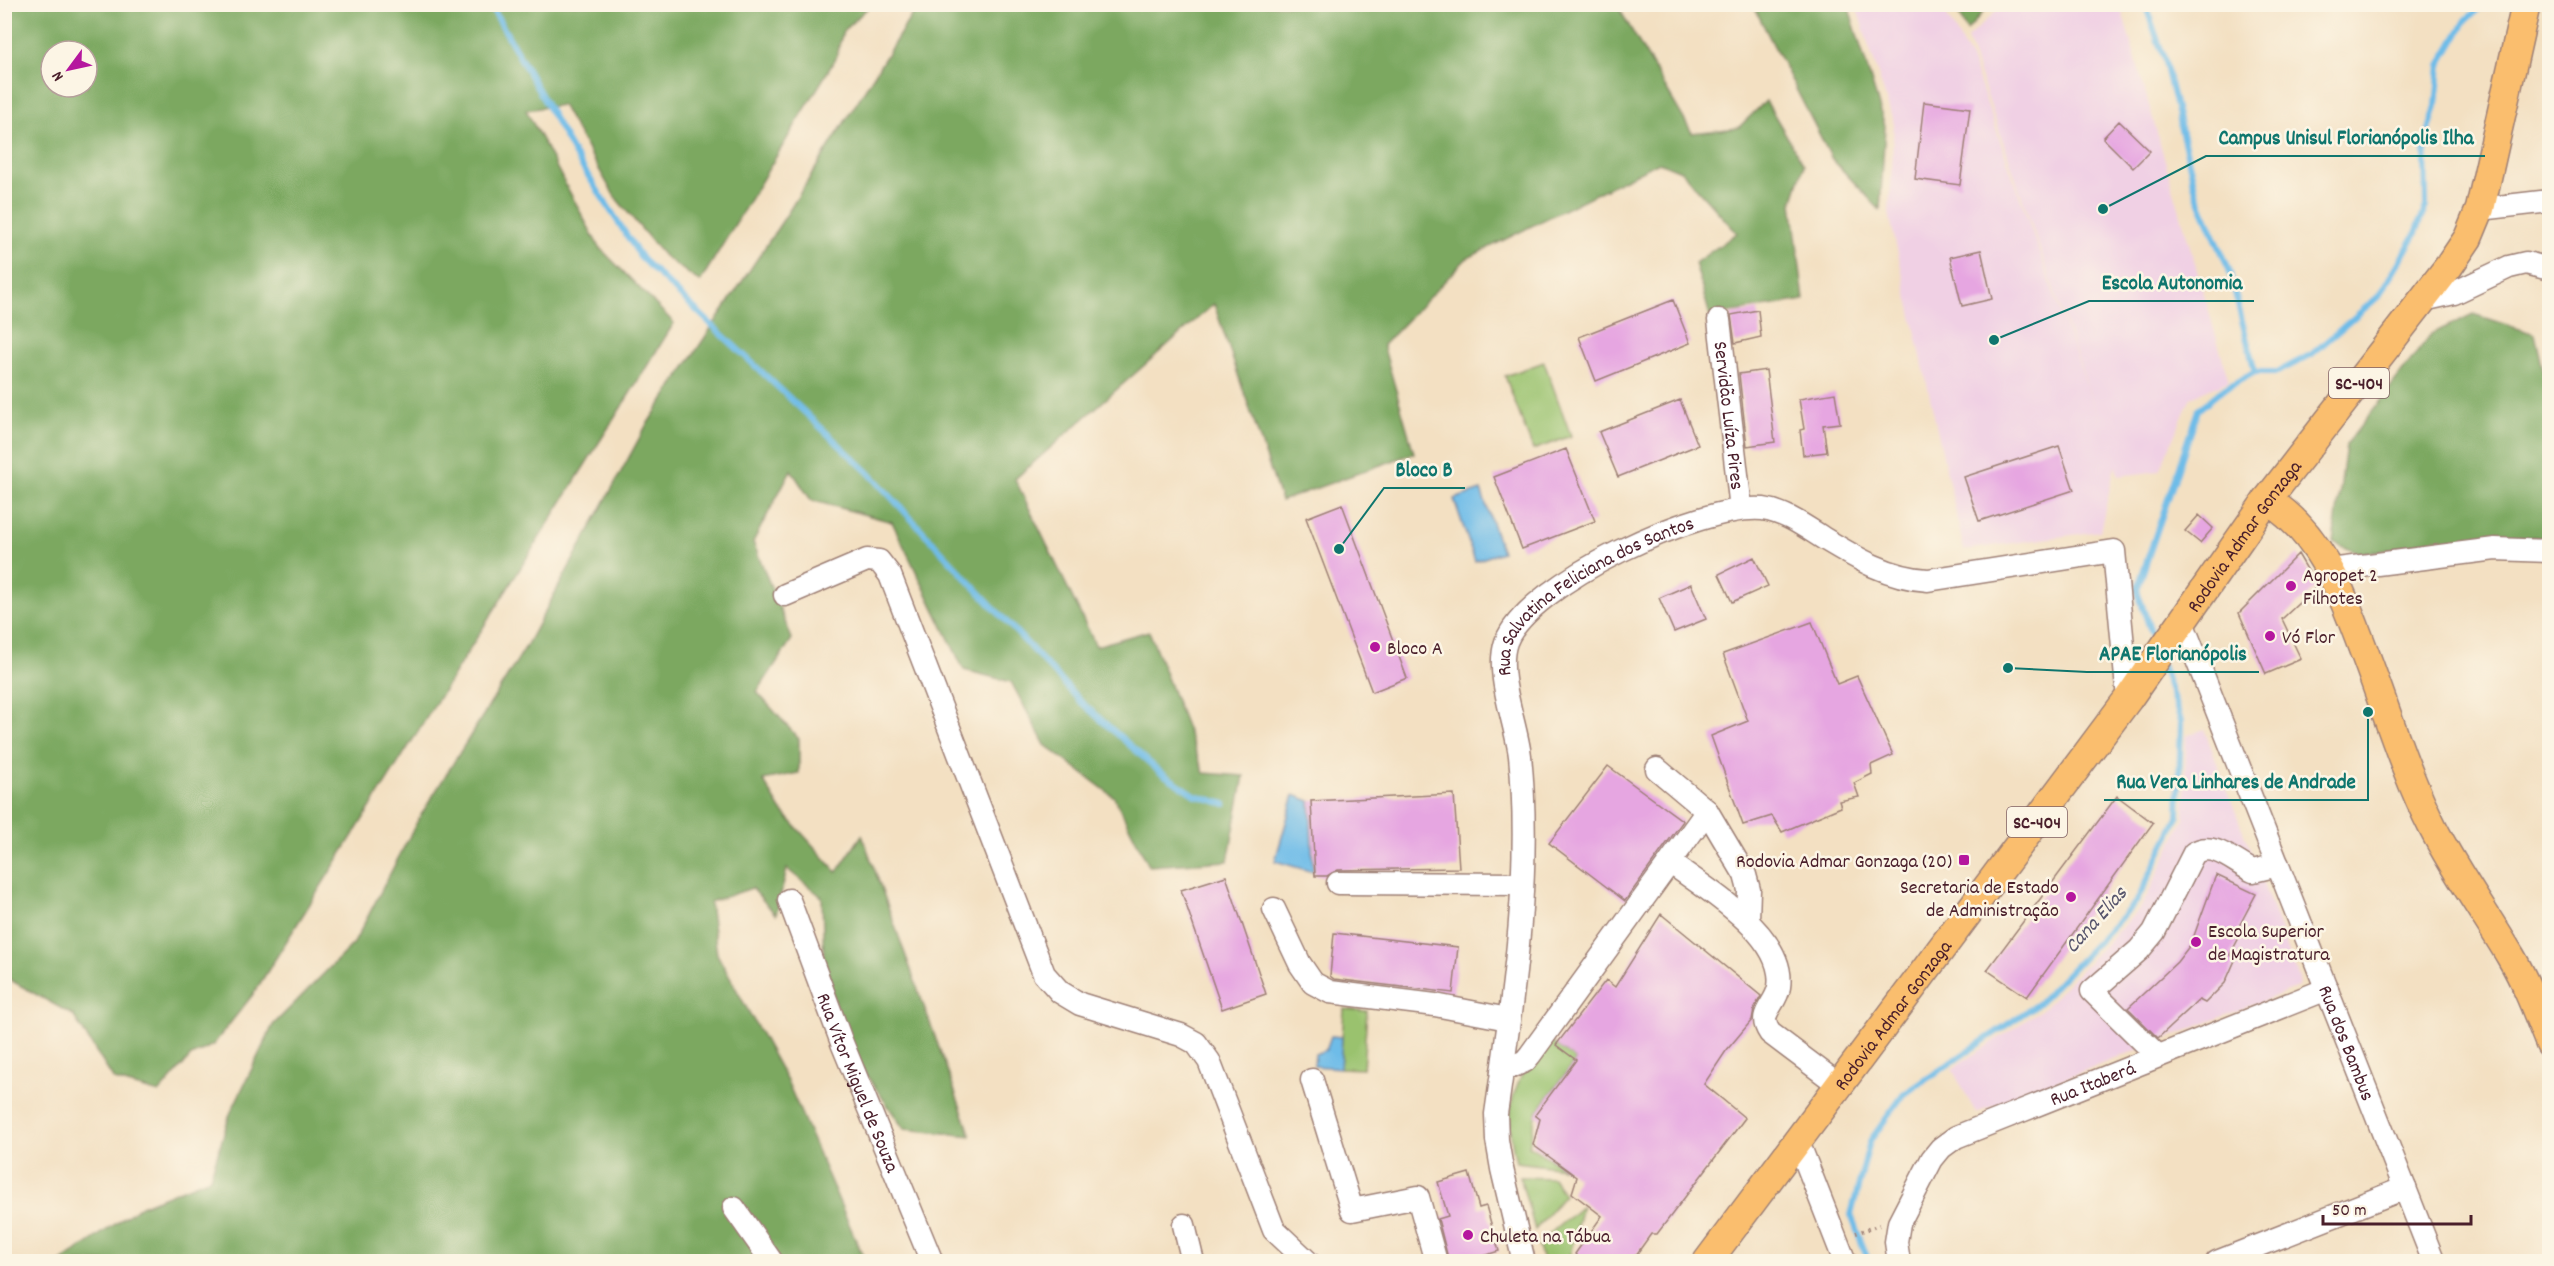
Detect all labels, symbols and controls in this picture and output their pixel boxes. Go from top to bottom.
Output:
north arrow [39,39,99,99]
text: N [47,66,70,85]
callout: Campus Unisul Florianópolis Ilha [2206,117,2485,156]
text: Campus Unisul Florianópolis Ilha [2218,125,2475,155]
callout: Escola Autonomia [2089,262,2254,301]
text: Escola Autonomia [2102,270,2243,300]
street label: Servidão Luíza Pires [1705,340,1750,492]
road number: SC-404 [2329,368,2389,398]
callout: Bloco B [1384,449,1465,488]
street label: Rodovia Admar Gonzaga [2181,455,2310,619]
text: Bloco B [1396,457,1452,487]
street label: Rua Salvatina Feliciana dos Santos [1492,511,1698,677]
place label: Agropet 2 Filhotes [2303,563,2378,614]
marker: Agropet 2 Filhotes [2284,579,2298,593]
place label: Vó Flor [2282,625,2336,653]
marker: Vó Flor [2263,629,2277,643]
callout: APAE Florianópolis [2087,633,2259,672]
place label: Bloco A [1387,636,1443,664]
marker: Bloco A [1368,640,1382,654]
text: APAE Florianópolis [2099,641,2247,671]
callout: Rua Vera Linhares de Andrade [2104,761,2368,800]
text: Rua Vera Linhares de Andrade [2116,769,2356,799]
road number: SC-404 [2007,807,2067,837]
place label: Rodovia Admar Gonzaga (20) [1736,849,1952,877]
marker: Rodovia Admar Gonzaga (20) [1957,853,1971,867]
place label: Secretaria de Estado de Administração [1900,875,2059,926]
water label: Cana Elias [2059,880,2136,961]
marker: Secretaria de Estado de Administração [2064,890,2078,904]
place label: Escola Superior de Magistratura [2208,919,2330,970]
street label: Rodovia Admar Gonzaga [1829,935,1960,1098]
marker: Escola Superior de Magistratura [2189,935,2203,949]
street label: Rua dos Bambus [2309,982,2380,1106]
street label: Rua Vítor Miguel de Souza [808,989,905,1178]
street label: Rua Itaberá [2046,1056,2140,1115]
scale bar [2323,1188,2472,1226]
text: 50 m [2332,1199,2367,1224]
place label: Chuleta na Tábua [1480,1224,1611,1252]
marker: Chuleta na Tábua [1461,1228,1475,1242]

